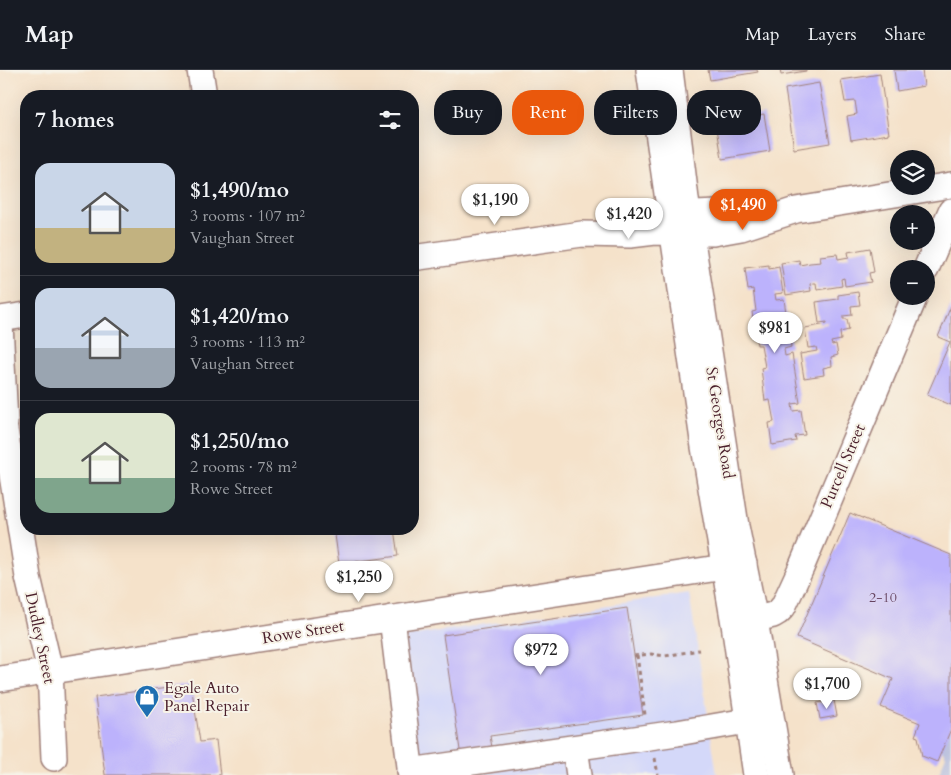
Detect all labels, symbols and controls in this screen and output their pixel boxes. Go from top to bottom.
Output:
text: Map [25,18,74,51]
text: Map [745,22,780,47]
text: Layers [808,22,857,47]
text: Share [885,22,926,47]
chip: Buy [434,90,502,135]
chip: Rent [512,90,584,135]
chip: Filters [594,90,677,135]
chip: New [687,90,761,135]
text: 7 homes [35,106,114,135]
icon: filters [376,106,404,134]
map controls [890,150,935,305]
button: layers [890,150,935,195]
text: $1,490/mo [190,176,289,205]
icon: home [75,183,135,243]
pin: $1,190 [454,184,536,226]
text: $1,190 [472,189,518,211]
pin: $1,490 [702,189,784,231]
text: $1,490 [720,194,766,216]
pin: $1,420 [588,198,670,240]
text: $1,420 [606,203,652,225]
text: 3 rooms · 107 m² [190,205,305,227]
button: + [890,205,935,250]
text: Vaughan Street [190,227,294,249]
button: − [890,260,935,305]
text: $1,420/mo [190,302,289,331]
icon: home [75,308,135,368]
pin: $981 [745,312,805,354]
text: $981 [759,317,791,339]
text: 3 rooms · 113 m² [190,331,305,353]
text: Vaughan Street [190,353,294,375]
street label: St Georges Road [700,366,740,481]
street label: Purcell Street [815,420,871,512]
text: $1,250/mo [190,427,289,456]
icon: home [75,433,135,493]
text: 2 rooms · 78 m² [190,456,297,478]
text: Rowe Street [190,478,273,500]
pin: $1,250 [318,560,400,603]
text: $1,250 [336,566,382,588]
house number: 2-10 [869,588,897,607]
street label: Dudley Street [20,590,60,686]
street label: Rowe Street [260,615,346,649]
pin: $972 [511,634,571,676]
text: $972 [525,639,557,661]
pin: $1,700 [786,668,868,710]
text: $1,700 [804,673,850,695]
place label: Egale Auto Panel Repair [164,677,249,717]
shop icon: Egale Auto Panel Repair [134,684,160,718]

